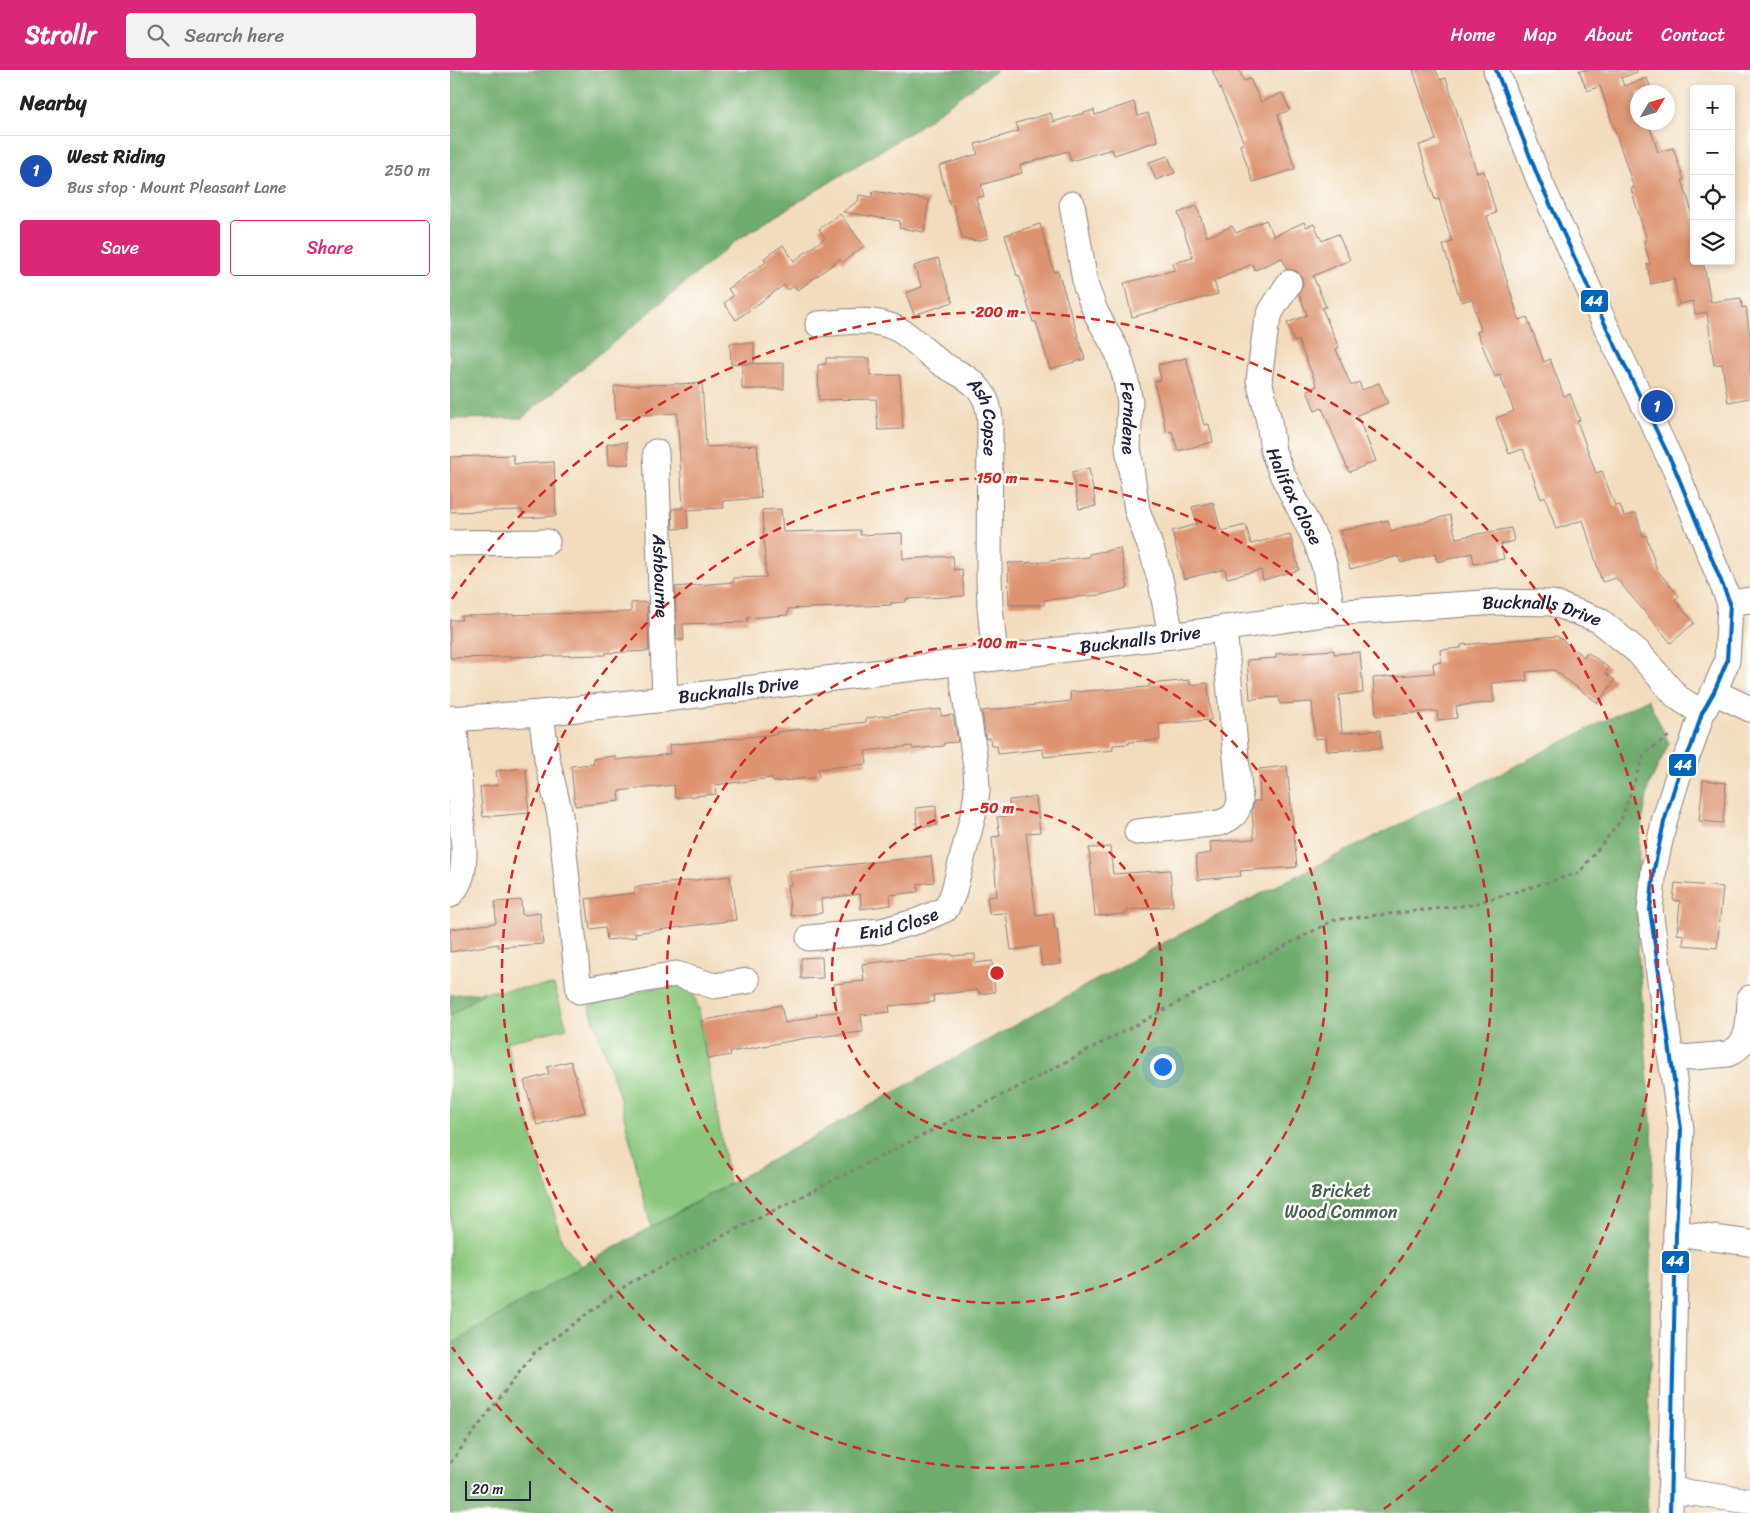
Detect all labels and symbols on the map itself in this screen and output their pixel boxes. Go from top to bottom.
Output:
north arrow [1630,85,1675,130]
line badge: 44 [1580,289,1609,313]
text: 44 [1584,289,1603,314]
text: 200 m [974,299,1019,325]
street label: Ash Copse [959,368,1006,456]
street label: Ferndene [1110,378,1146,457]
pin: 1 [1641,387,1673,425]
street label: Halifax Close [1257,442,1332,551]
text: 150 m [977,465,1018,491]
street label: Ashbourne [643,532,678,619]
street label: Bucknalls Drive [1481,586,1606,636]
street label: Bucknalls Drive [1078,616,1203,663]
text: 100 m [977,630,1018,656]
street label: Bucknalls Drive [676,666,801,713]
line badge: 44 [1668,753,1697,777]
text: 44 [1673,753,1692,778]
text: 50 m [980,795,1015,821]
street label: Enid Close [858,898,944,949]
centre of rings [988,964,1006,982]
your location [1150,1054,1176,1080]
park label: Bricket Wood Common [1285,1175,1398,1228]
text: 44 [1665,1249,1684,1274]
line badge: 44 [1661,1250,1690,1274]
scale bar [465,1478,531,1501]

